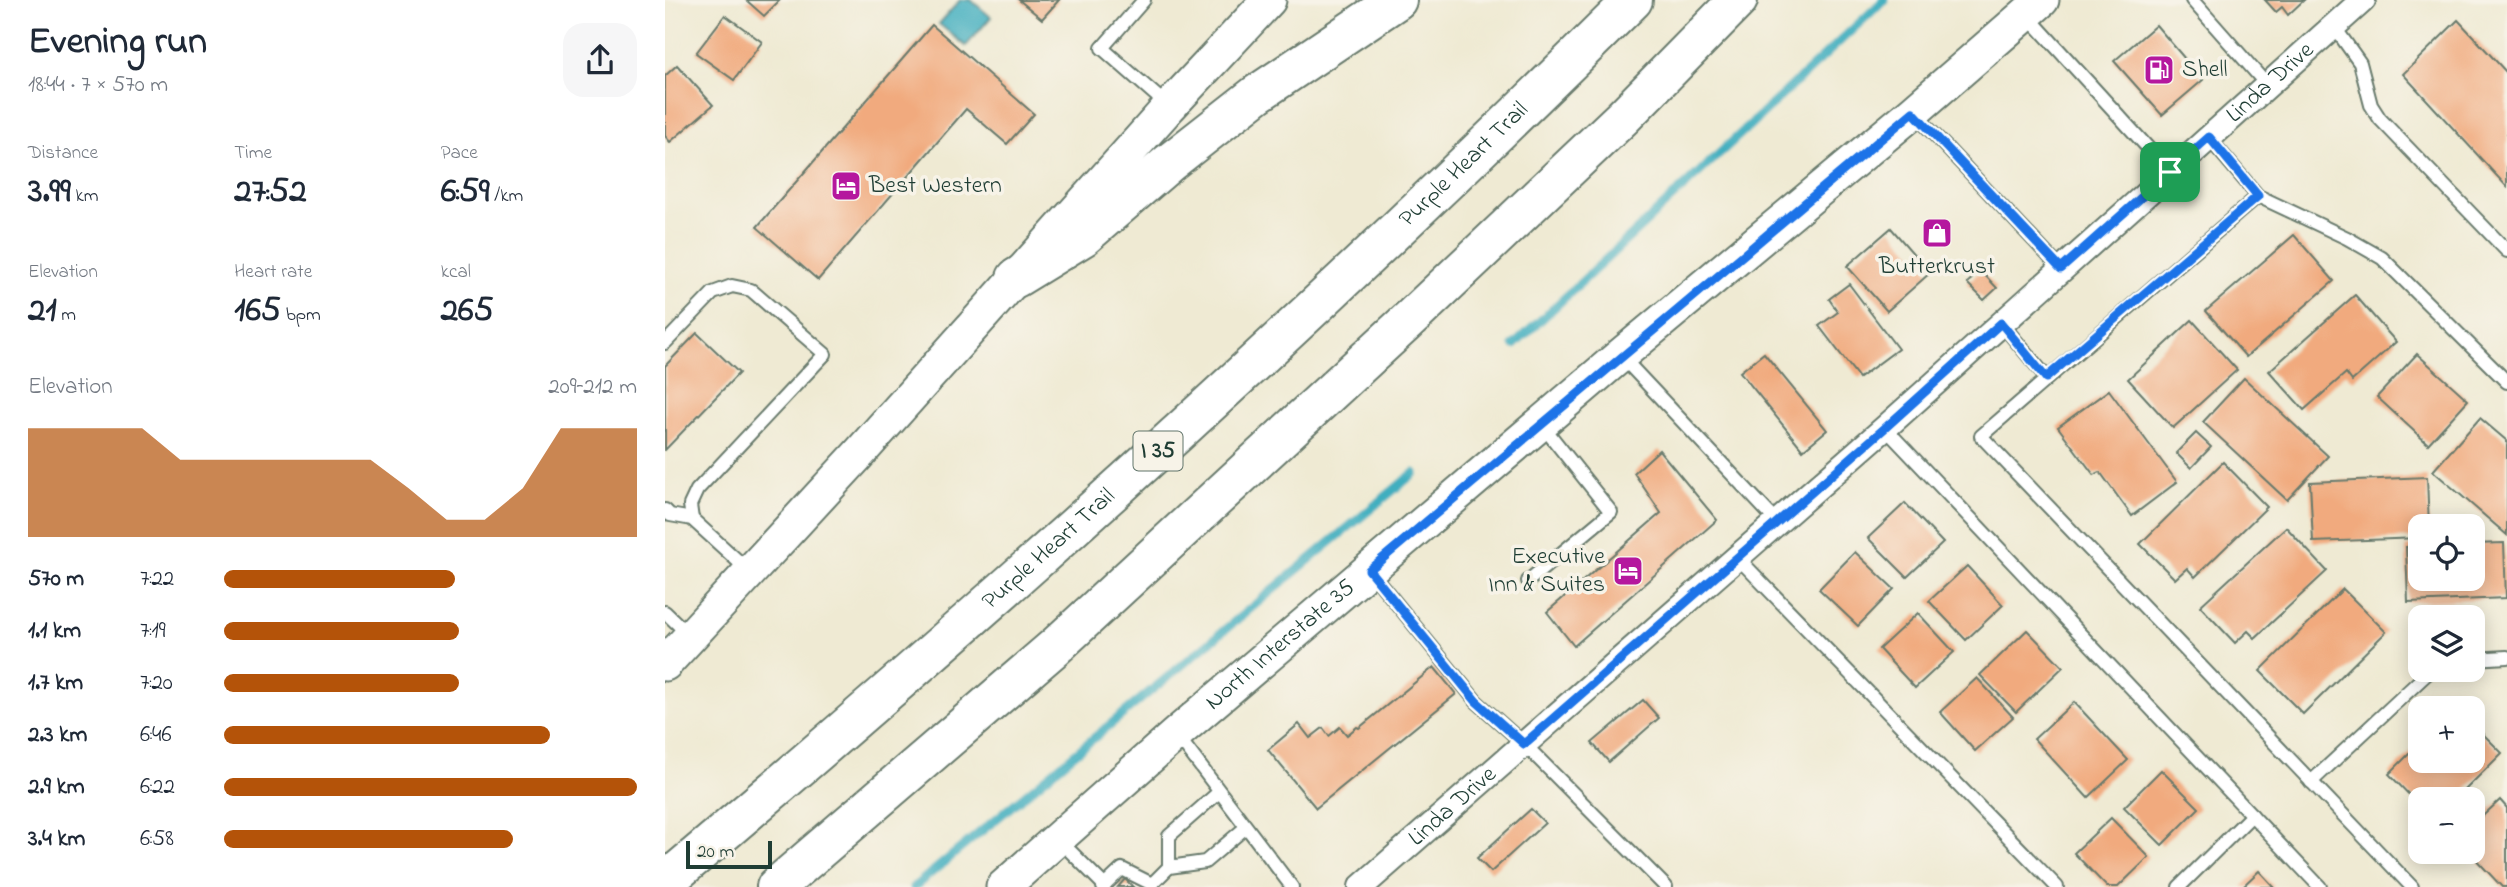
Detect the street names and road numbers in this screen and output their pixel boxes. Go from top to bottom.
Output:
street label: Linda Drive [2219,34,2322,132]
street label: Purple Heart Trail [1391,94,1537,236]
road number: I 35 [1133,432,1183,471]
street label: Purple Heart Trail [974,480,1123,618]
street label: North Interstate 35 [1198,571,1363,719]
street label: Linda Drive [1401,758,1505,855]

